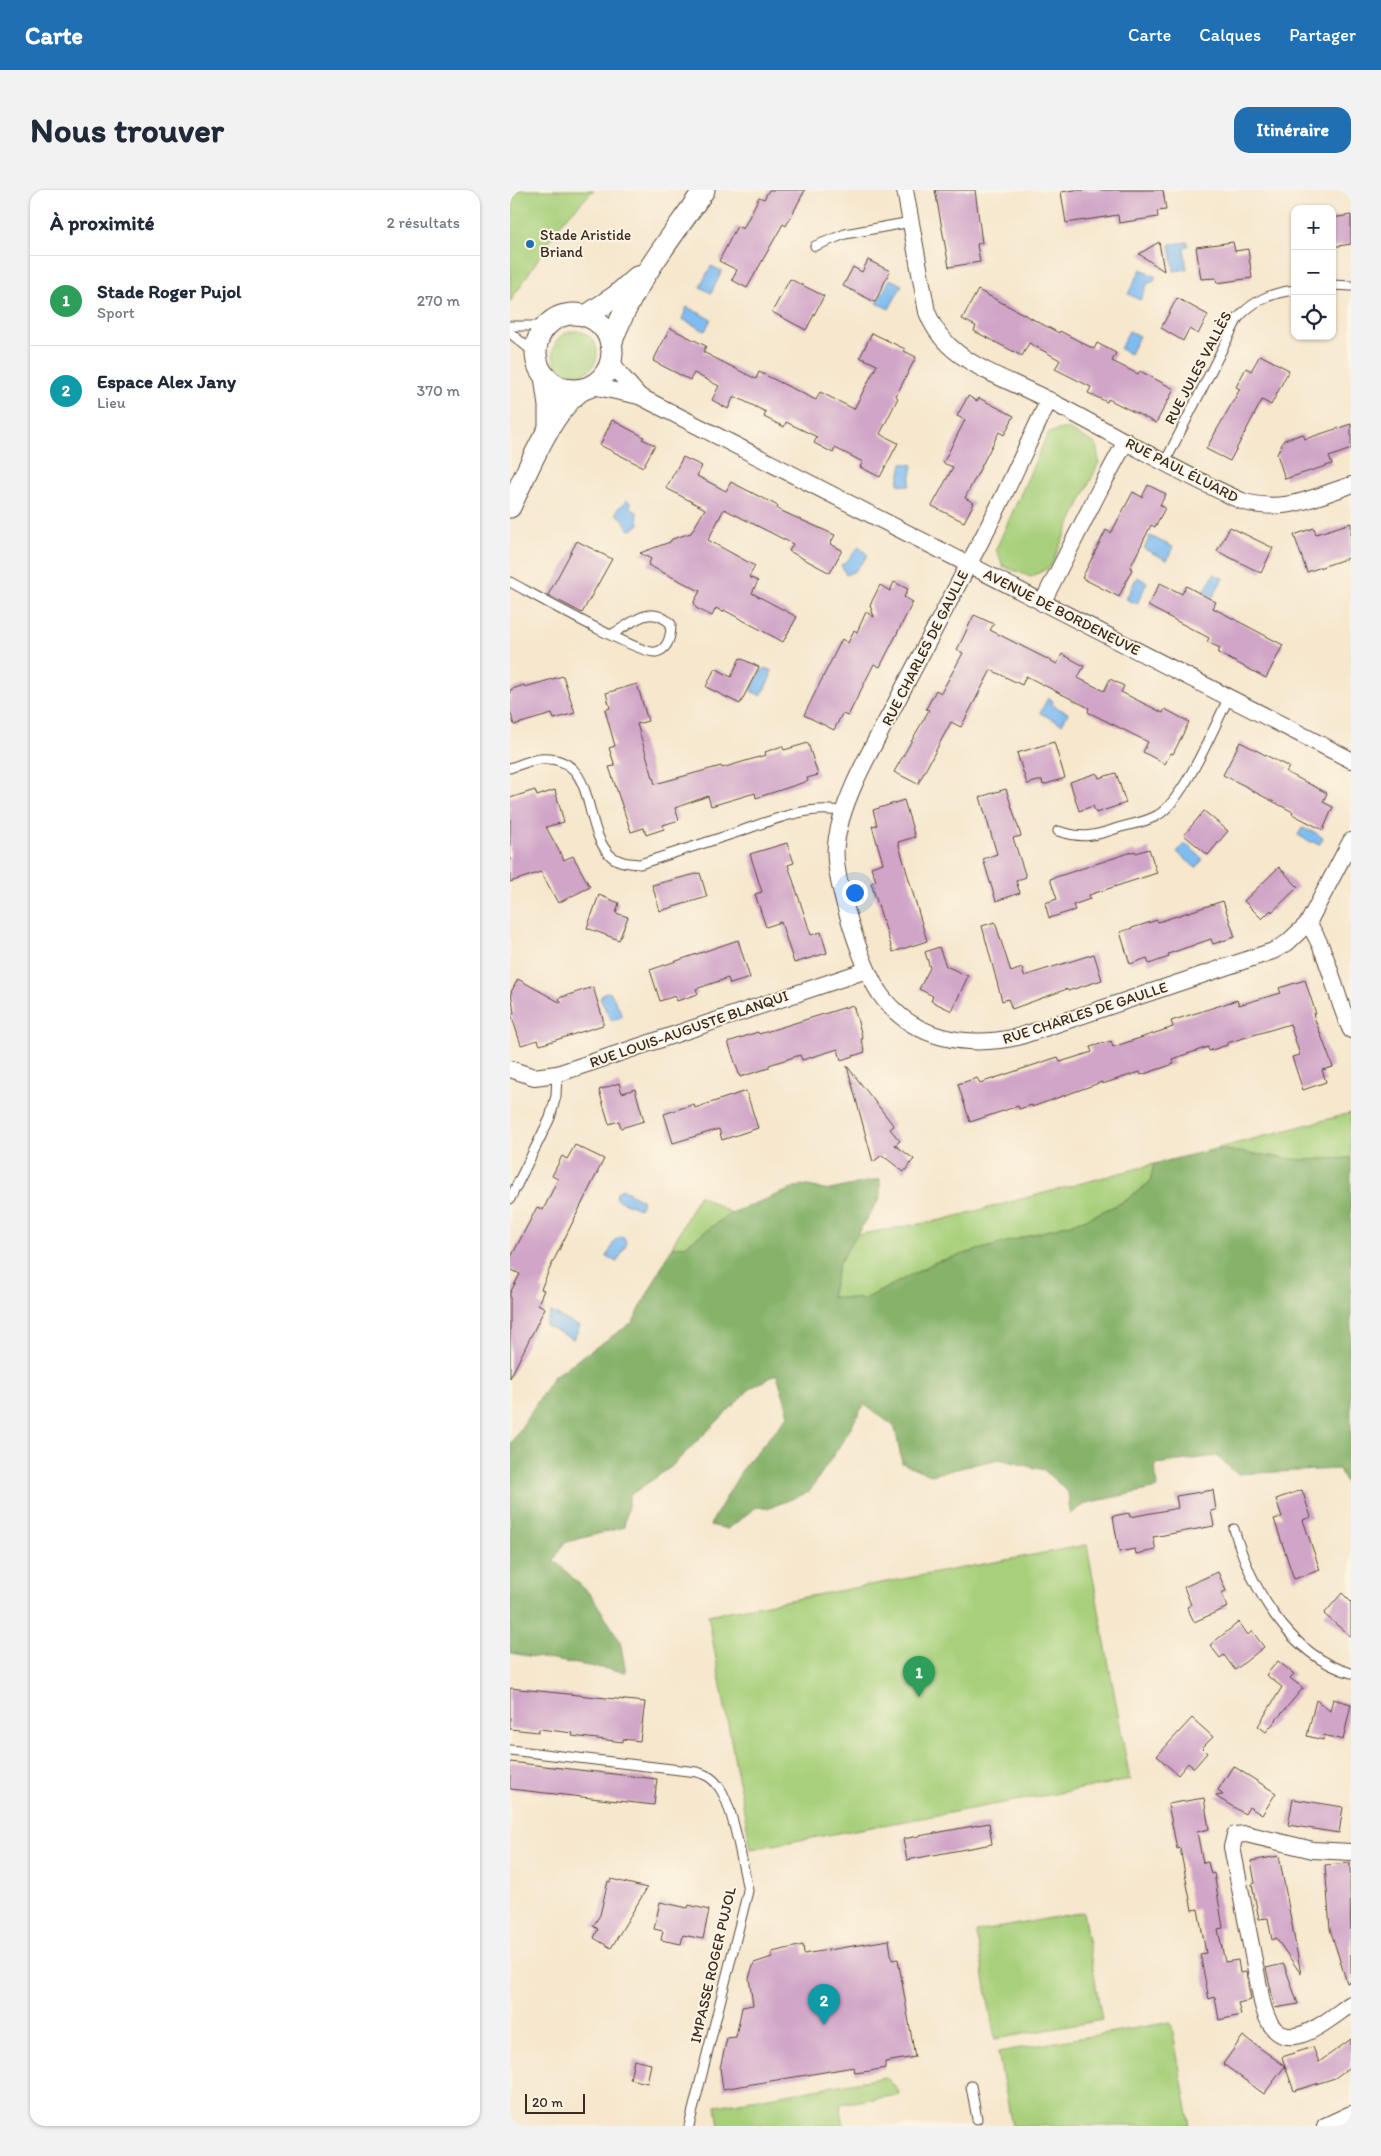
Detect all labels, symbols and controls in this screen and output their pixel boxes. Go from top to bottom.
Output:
text: Carte [25,21,83,50]
text: Carte [1128,24,1171,46]
text: Calques [1199,24,1261,46]
text: Partager [1289,24,1356,46]
button: Itinéraire [1234,107,1351,153]
text: Nous trouver [30,109,224,151]
map controls [1291,205,1336,340]
button: + [1291,205,1336,250]
text: À proximité [50,210,155,235]
text: 2 résultats [386,213,460,232]
place label: Stade Aristide Briand [540,226,631,261]
marker: Stade Aristide Briand [524,238,536,250]
button: − [1291,250,1336,295]
text: Stade Roger Pujol [97,280,241,303]
text: 1 [62,291,70,310]
text: 270 m [417,291,460,310]
button: locate [1291,295,1336,340]
text: Sport [97,303,135,322]
street label: RUE JULES VALLÈS [1161,308,1235,428]
text: Espace Alex Jany [97,370,236,393]
text: 2 [62,381,70,400]
text: 370 m [416,381,460,400]
text: Lieu [97,393,126,412]
street label: RUE PAUL ÉLUARD [1122,434,1242,506]
street label: AVENUE DE BORDENEUVE [981,565,1143,659]
street label: RUE CHARLES DE GAULLE [878,567,972,729]
your location [842,880,868,906]
street label: RUE CHARLES DE GAULLE [1000,978,1170,1048]
street label: RUE LOUIS-AUGUSTE BLANQUI [587,986,791,1072]
pin: 1 [903,1656,935,1697]
street label: IMPASSE ROGER PUJOL [686,1885,740,2045]
pin: 2 [808,1984,840,2025]
scale bar [525,2091,585,2114]
text: 20 m [532,2094,563,2111]

